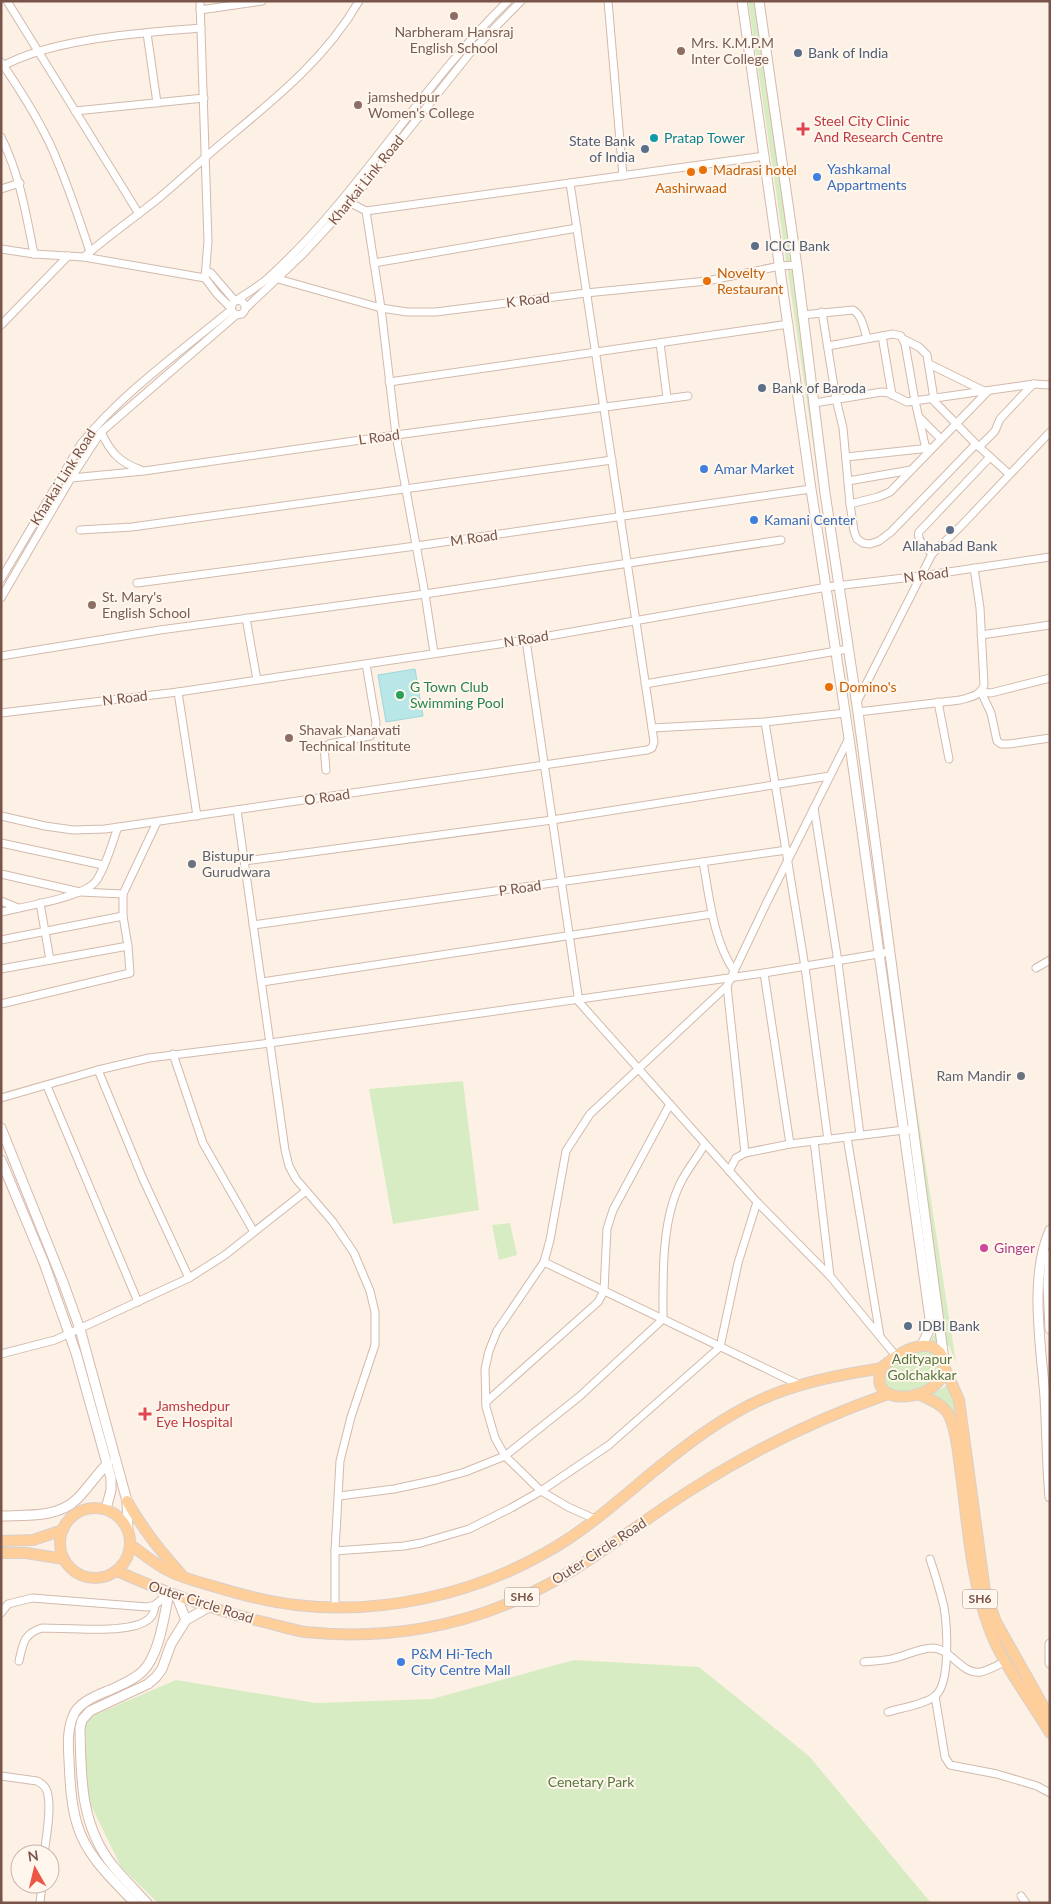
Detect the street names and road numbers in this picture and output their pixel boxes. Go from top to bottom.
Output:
street label: Kharkai Link Road [324,131,407,228]
street label: K Road [505,288,551,311]
street label: Kharkai Link Road [26,425,99,528]
street label: L Road [357,425,401,448]
street label: M Road [449,526,499,549]
street label: N Road [902,563,950,586]
street label: N Road [502,627,550,650]
street label: N Road [101,686,148,709]
street label: O Road [303,785,351,808]
street label: P Road [498,876,542,899]
street label: Outer Circle Road [548,1514,649,1587]
street label: Outer Circle Road [147,1577,256,1626]
road number: SH6 [504,1588,540,1606]
road number: SH6 [962,1590,998,1608]

